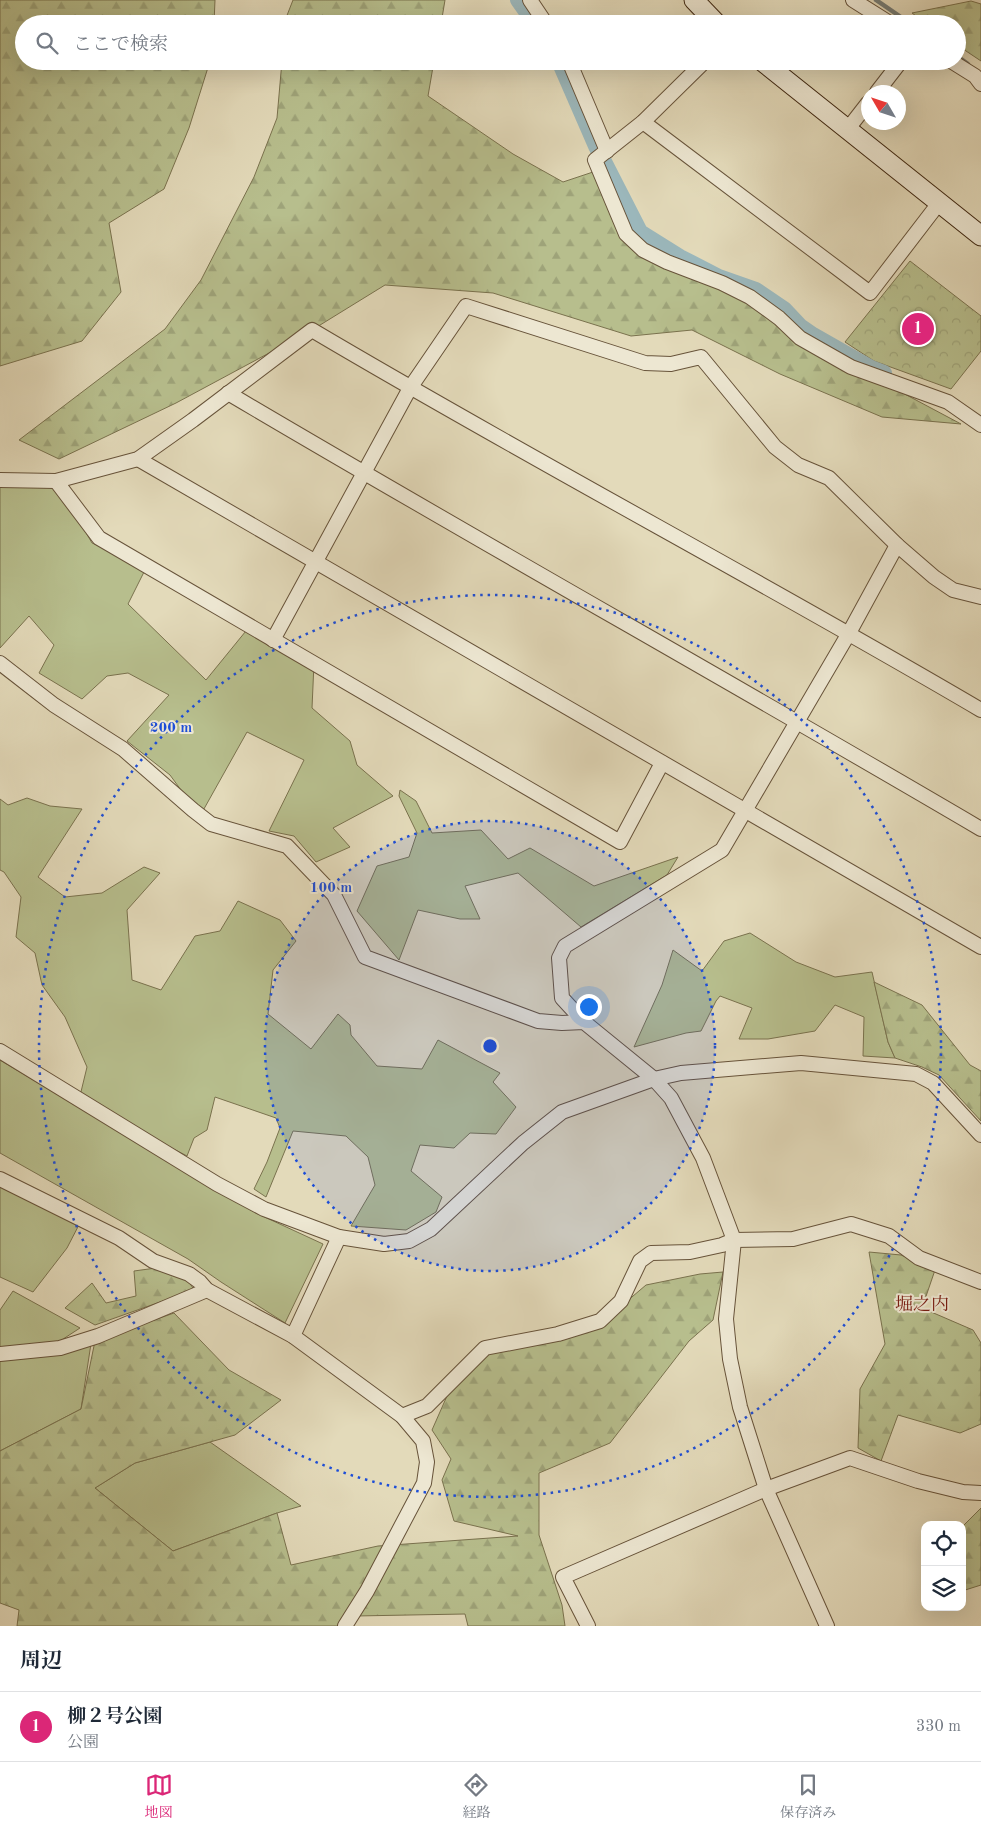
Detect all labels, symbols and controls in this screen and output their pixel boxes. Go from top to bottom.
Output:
search box [15,15,966,70]
icon: search [33,29,61,57]
text: ここで検索 [73,36,168,55]
north arrow [861,85,906,130]
pin: 1 [902,310,934,348]
text: 200 m [150,721,192,736]
text: 100 m [310,881,352,896]
your location [576,994,602,1020]
centre of rings [481,1037,499,1055]
district label: 堀之内 [895,1294,949,1314]
map controls [921,1521,966,1611]
button: locate [921,1521,966,1566]
button: layers [921,1566,966,1611]
text: 周辺 [20,1651,62,1672]
text: 柳２号公園 [67,1708,162,1727]
text: 1 [31,1719,41,1735]
text: 330 m [916,1719,961,1735]
text: 公園 [67,1735,99,1751]
tab: 地図 [145,1771,173,1822]
tab: 経路 [462,1771,490,1822]
tab: 保存済み [780,1771,836,1822]

